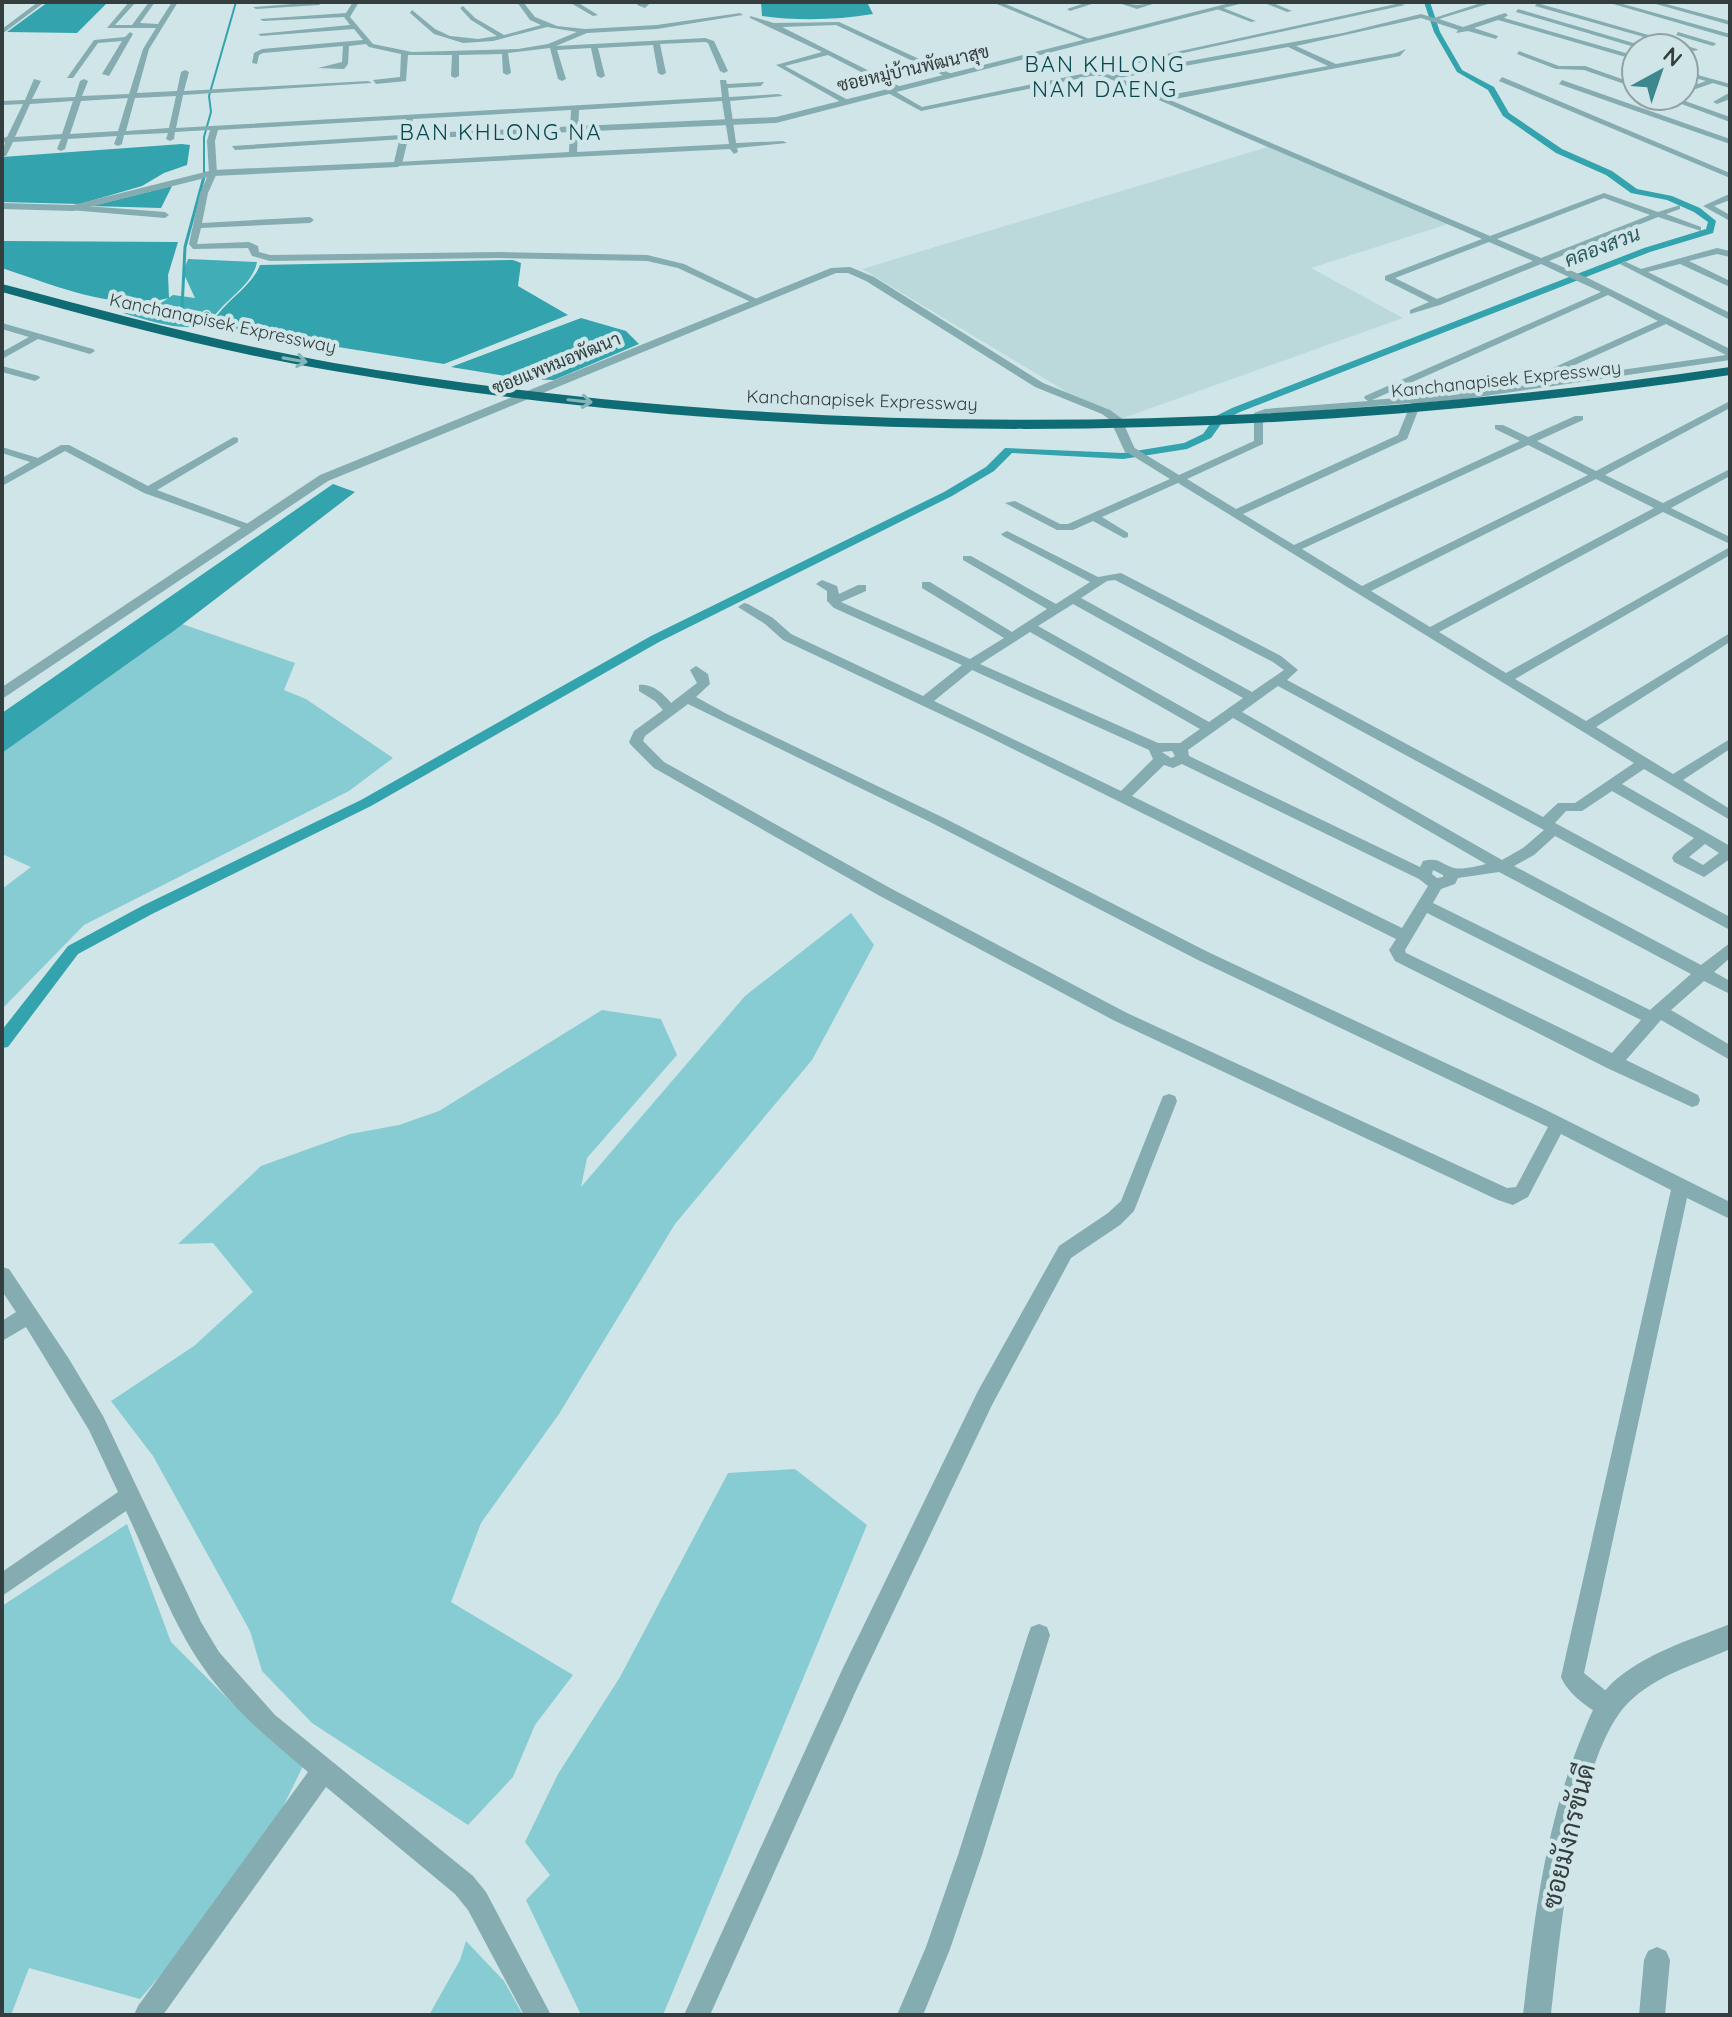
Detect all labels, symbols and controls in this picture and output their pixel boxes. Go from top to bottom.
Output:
north arrow [1620,32,1700,112]
street label: ซอยหมู่บ้านพัฒนาสุข [835,39,992,99]
text: N [1658,41,1688,73]
district label: BAN KHLONG NAM DAENG [1025,50,1185,103]
district label: BAN KHLONG NA [399,118,603,146]
water label: คลองสวน [1561,220,1644,272]
street label: Kanchanapisek Expressway [107,288,339,358]
street label: ซอยแพหมอพัฒนา [488,327,624,399]
one-way arrow [282,354,307,369]
street label: Kanchanapisek Expressway [1390,355,1622,403]
street label: Kanchanapisek Expressway [746,384,978,416]
one-way arrow [566,394,593,409]
street label: ซอยมังกรขันดี [1534,1760,1602,1912]

